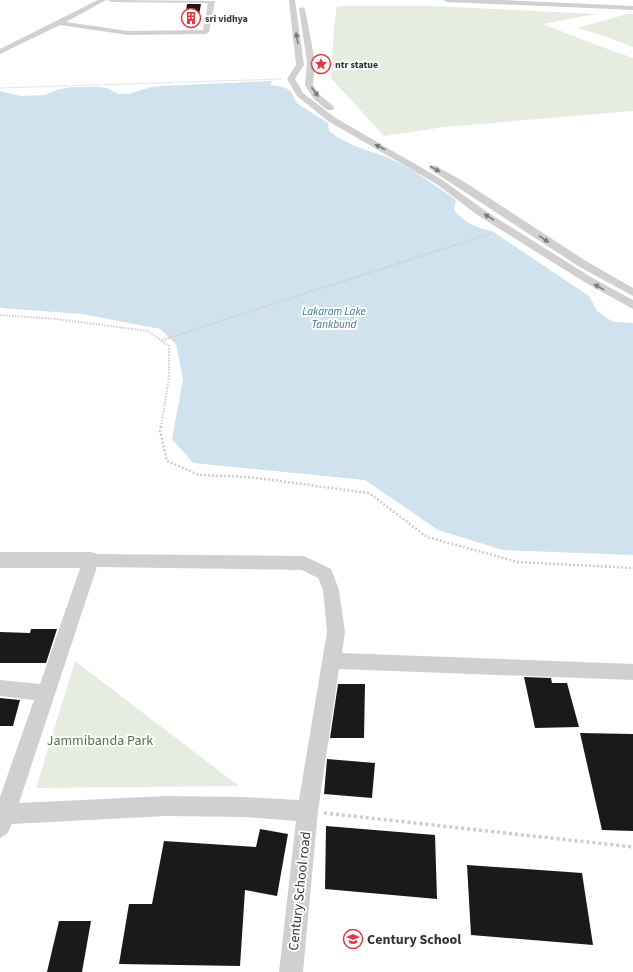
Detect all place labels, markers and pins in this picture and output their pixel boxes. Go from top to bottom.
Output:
building icon: sri vidhya [180,7,202,29]
place label: sri vidhya [205,12,248,26]
place icon: ntr statue [310,53,332,75]
place label: ntr statue [335,58,378,72]
school or university icon: Century School [342,928,364,950]
place label: Century School [367,930,461,950]

